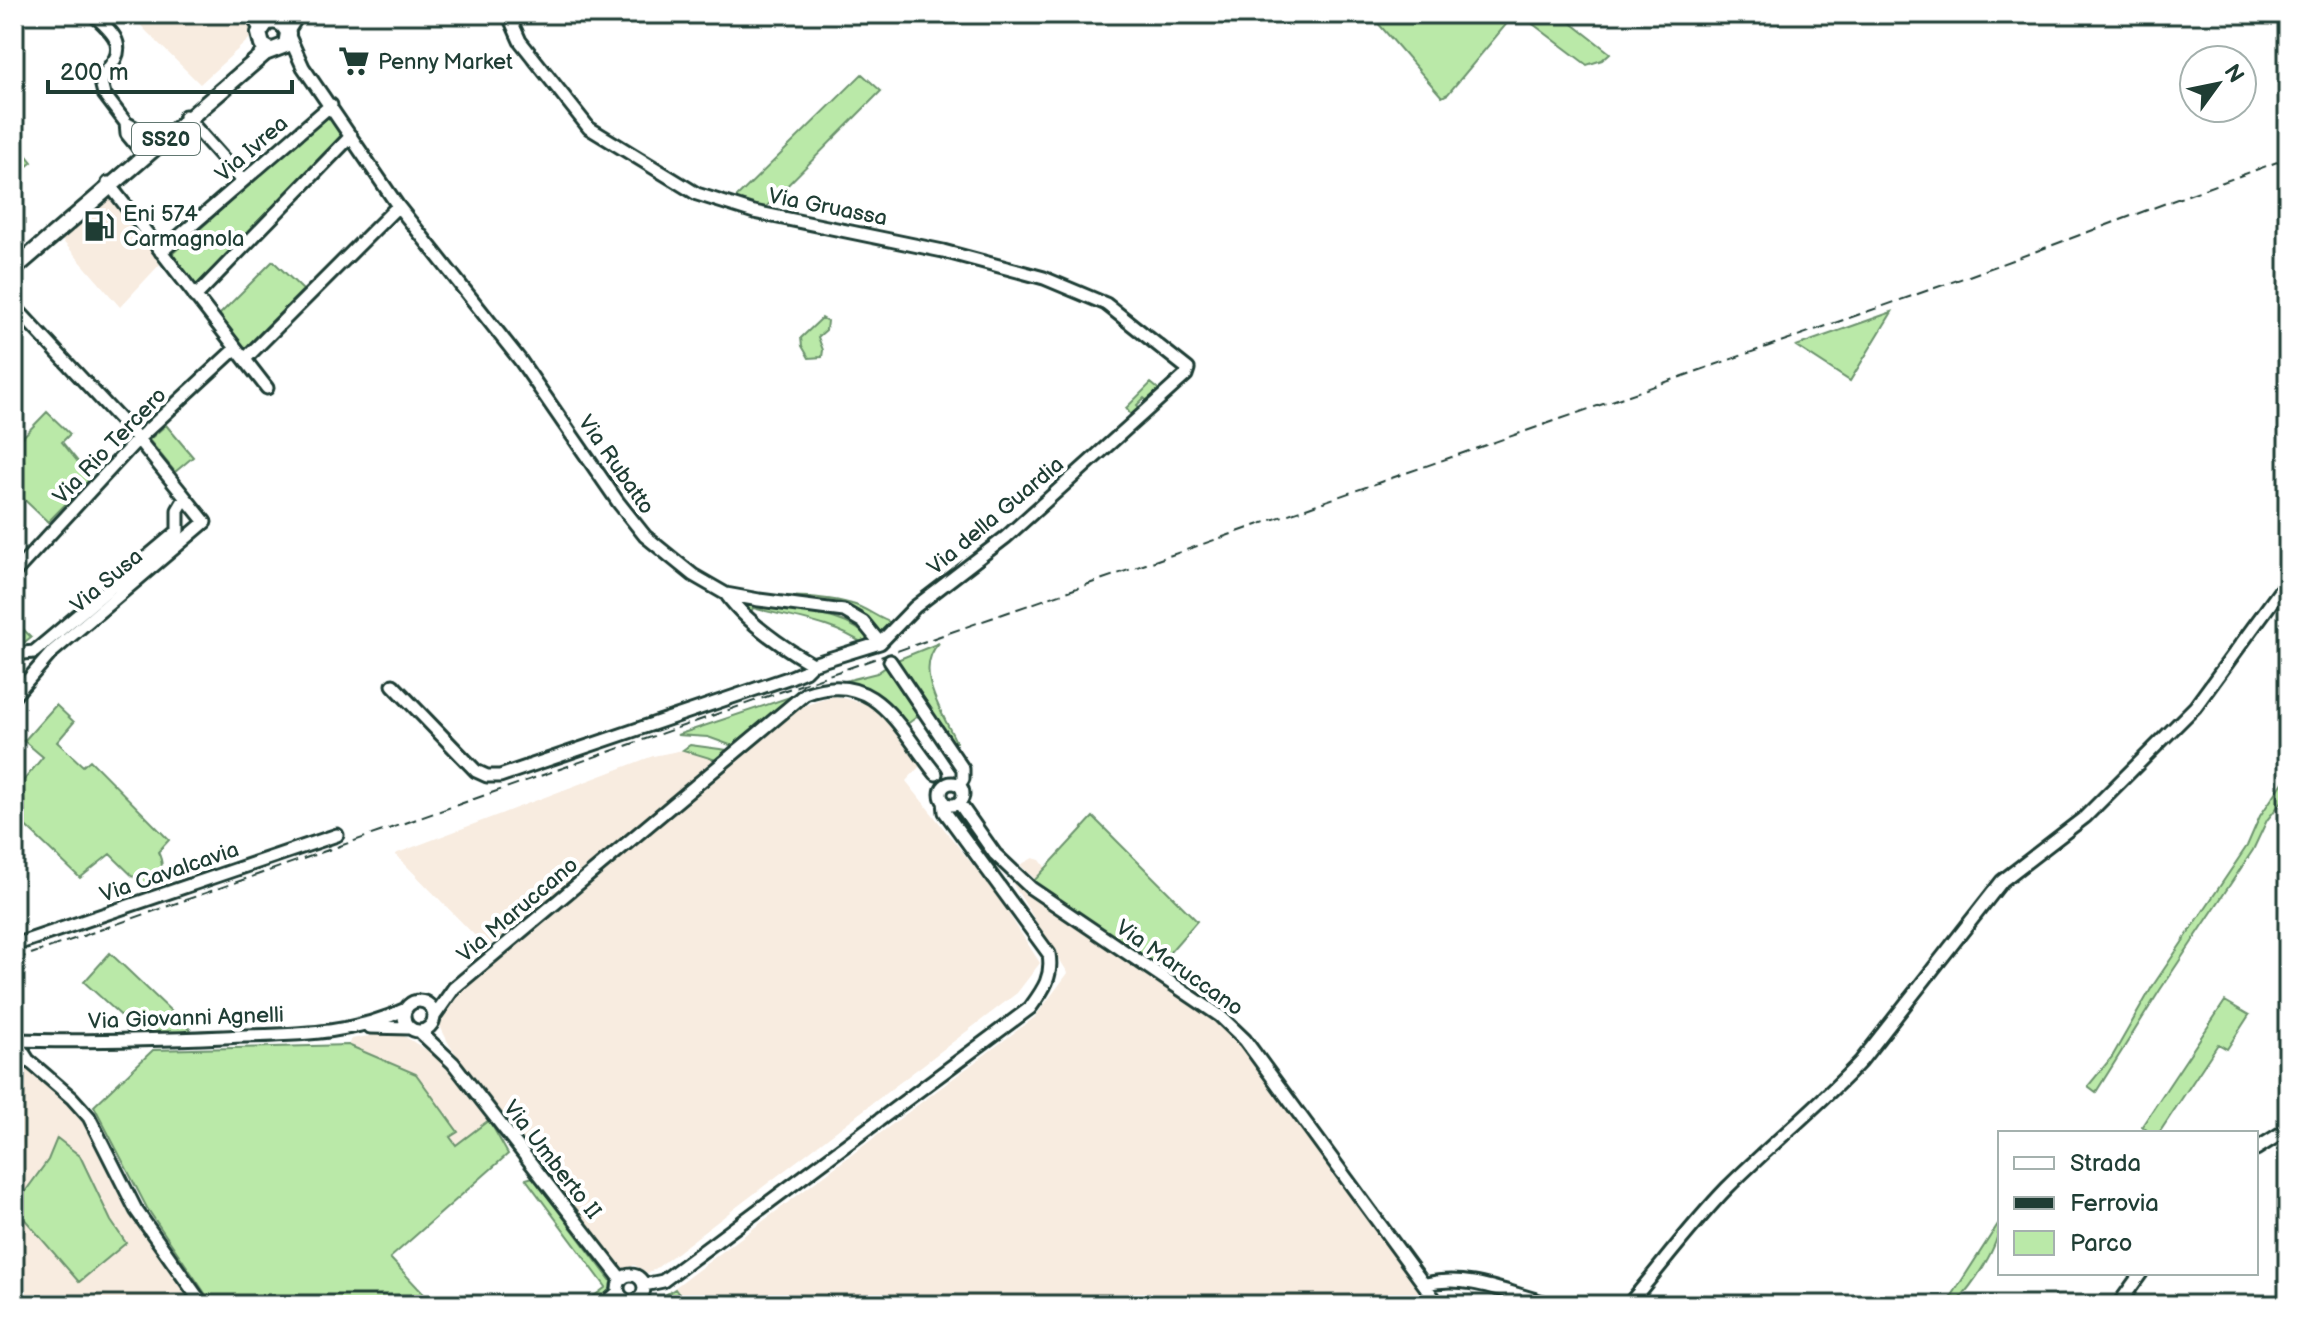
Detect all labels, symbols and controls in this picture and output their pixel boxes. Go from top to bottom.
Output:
scale bar [48,44,292,94]
supermarket icon: Penny Market [337,44,371,78]
north arrow [2178,44,2258,124]
place label: Penny Market [378,49,513,76]
text: 200 m [60,58,129,87]
text: N [2218,60,2249,88]
street label: Via Ivrea [210,110,294,188]
road number: SS20 [132,123,200,155]
street label: Via Gruassa [766,183,889,232]
place label: Eni 574 Carmagnola [123,201,245,253]
fuel station icon: Eni 574 Carmagnola [82,209,116,243]
street label: Via Rio Tercero [48,382,173,510]
street label: Via Rubatto [572,410,660,520]
street label: Via della Guardia [922,451,1070,581]
street label: Via Susa [65,543,148,619]
street label: Via Cavalcavia [97,836,242,909]
street label: Via Maruccano [452,852,584,969]
street label: Via Maruccano [1110,914,1248,1022]
street label: Via Giovanni Agnelli [88,1002,284,1035]
street label: Via Umberto II [497,1095,607,1225]
legend [1998,1131,2258,1275]
text: Strada [2070,1149,2141,1178]
text: Ferrovia [2070,1189,2159,1218]
text: Parco [2070,1229,2132,1258]

